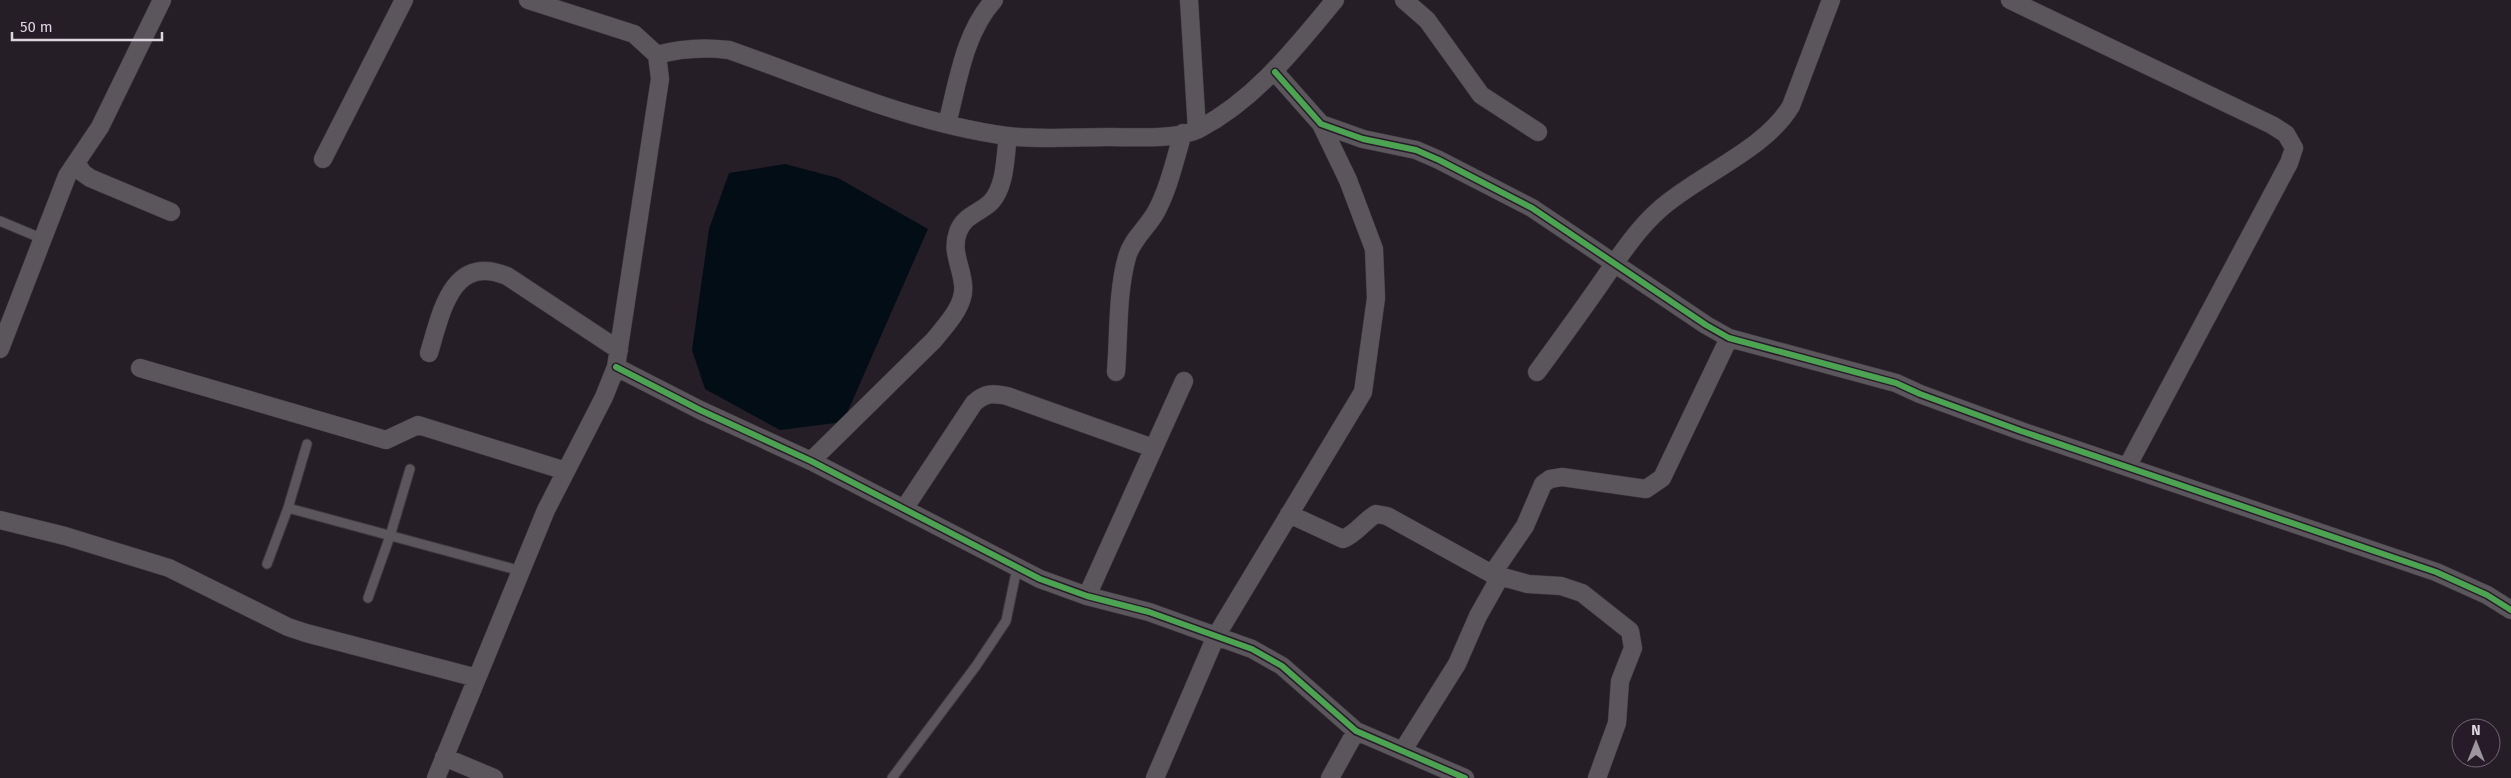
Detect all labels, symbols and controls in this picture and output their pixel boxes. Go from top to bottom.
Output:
scale bar [12,10,162,42]
text: 50 m [20,18,53,36]
north arrow [2451,718,2501,768]
text: N [2471,722,2481,739]

